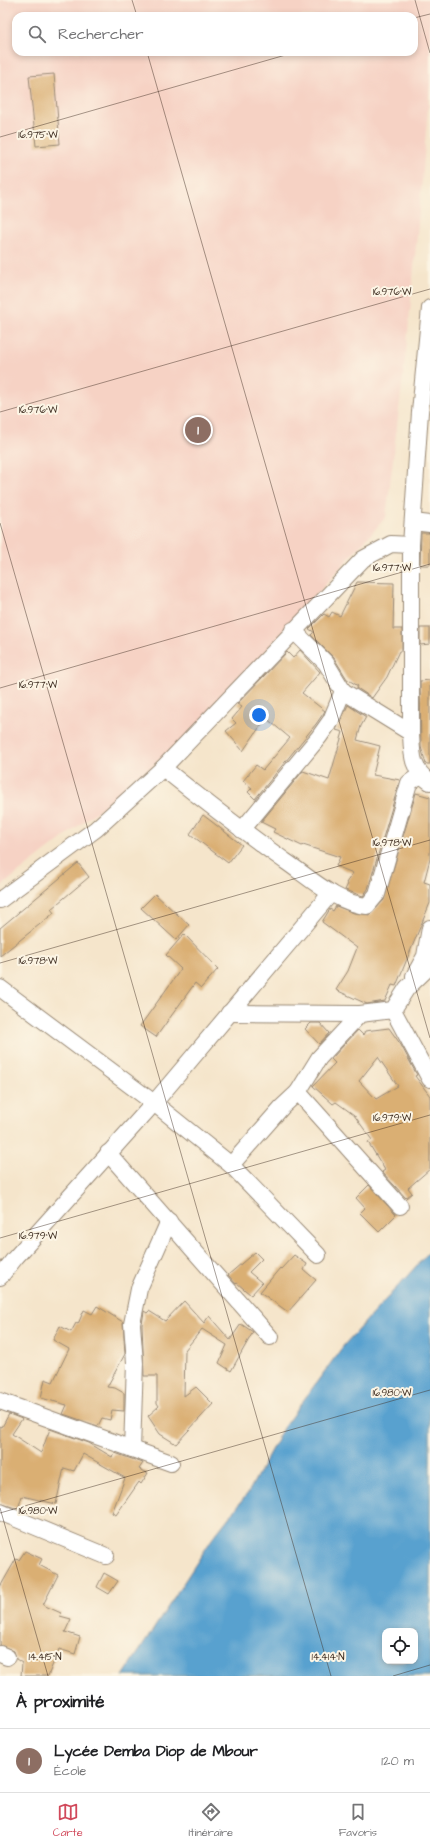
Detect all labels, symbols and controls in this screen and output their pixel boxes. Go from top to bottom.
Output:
search box [12,12,418,56]
icon: search [26,23,48,45]
text: Rechercher [58,24,143,45]
text: 16.975°W [18,128,58,142]
text: 16.976°W [373,285,412,299]
text: 16.976°W [19,403,58,417]
pin: 1 [185,415,211,445]
text: 16.977°W [373,561,412,575]
text: 16.977°W [19,678,58,692]
your location [249,705,269,725]
text: 16.978°W [373,836,412,850]
text: 16.978°W [19,954,58,968]
text: 16.979°W [373,1111,412,1125]
text: 16.979°W [19,1229,58,1243]
text: 16.980°W [372,1386,412,1400]
text: 16.980°W [18,1504,58,1518]
map controls [382,1628,418,1664]
button: locate [382,1628,418,1664]
text: 14.415°N [28,1650,62,1664]
text: 14.414°N [312,1650,344,1664]
text: À proximité [16,1690,105,1714]
text: Lycée Demba Diop de Mbour [54,1741,258,1762]
text: 1 [28,1752,30,1770]
text: 120 m [381,1752,414,1770]
text: École [54,1762,86,1780]
tab: Carte [53,1801,83,1840]
tab: Itinéraire [188,1801,233,1840]
tab: Favoris [339,1801,377,1840]

